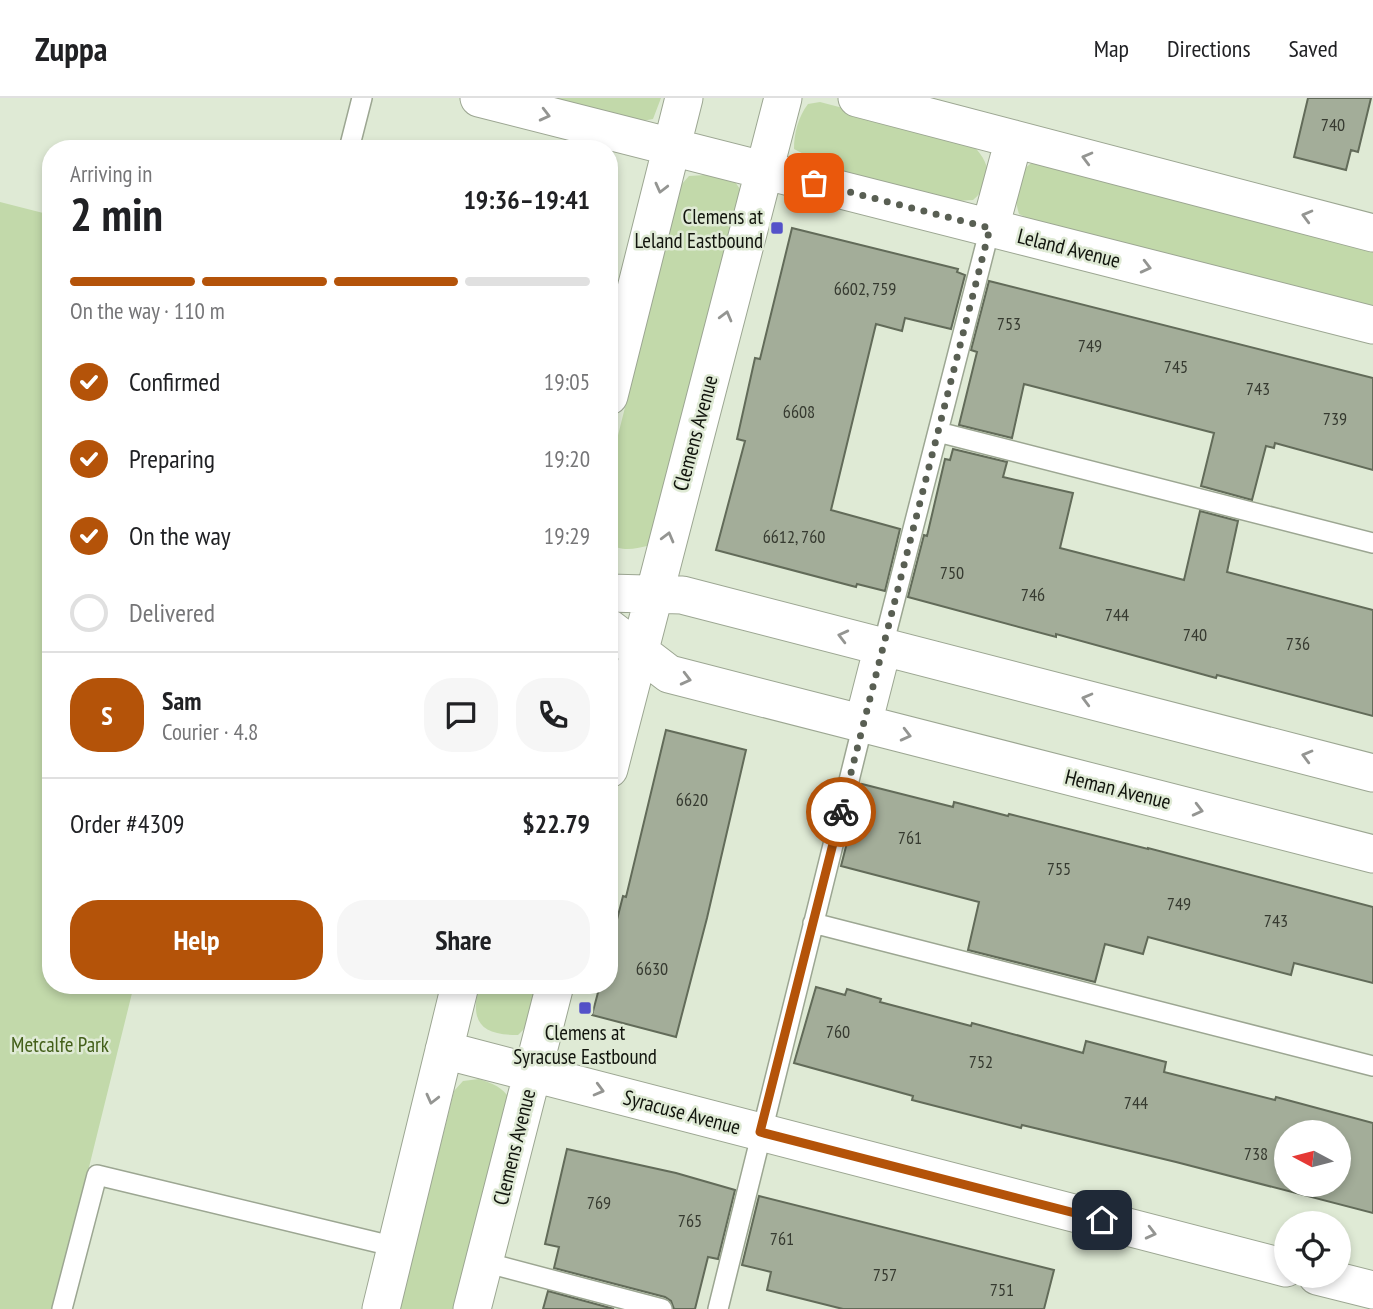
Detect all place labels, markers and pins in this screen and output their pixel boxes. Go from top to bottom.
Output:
pin [784,153,844,213]
place label: Clemens at Leland Eastbound [635,203,763,254]
marker: Clemens at Leland Eastbound [769,220,785,236]
marker: Clemens at Syracuse Eastbound [577,1000,593,1016]
place label: Clemens at Syracuse Eastbound [513,1019,657,1070]
pin [1072,1190,1132,1250]

